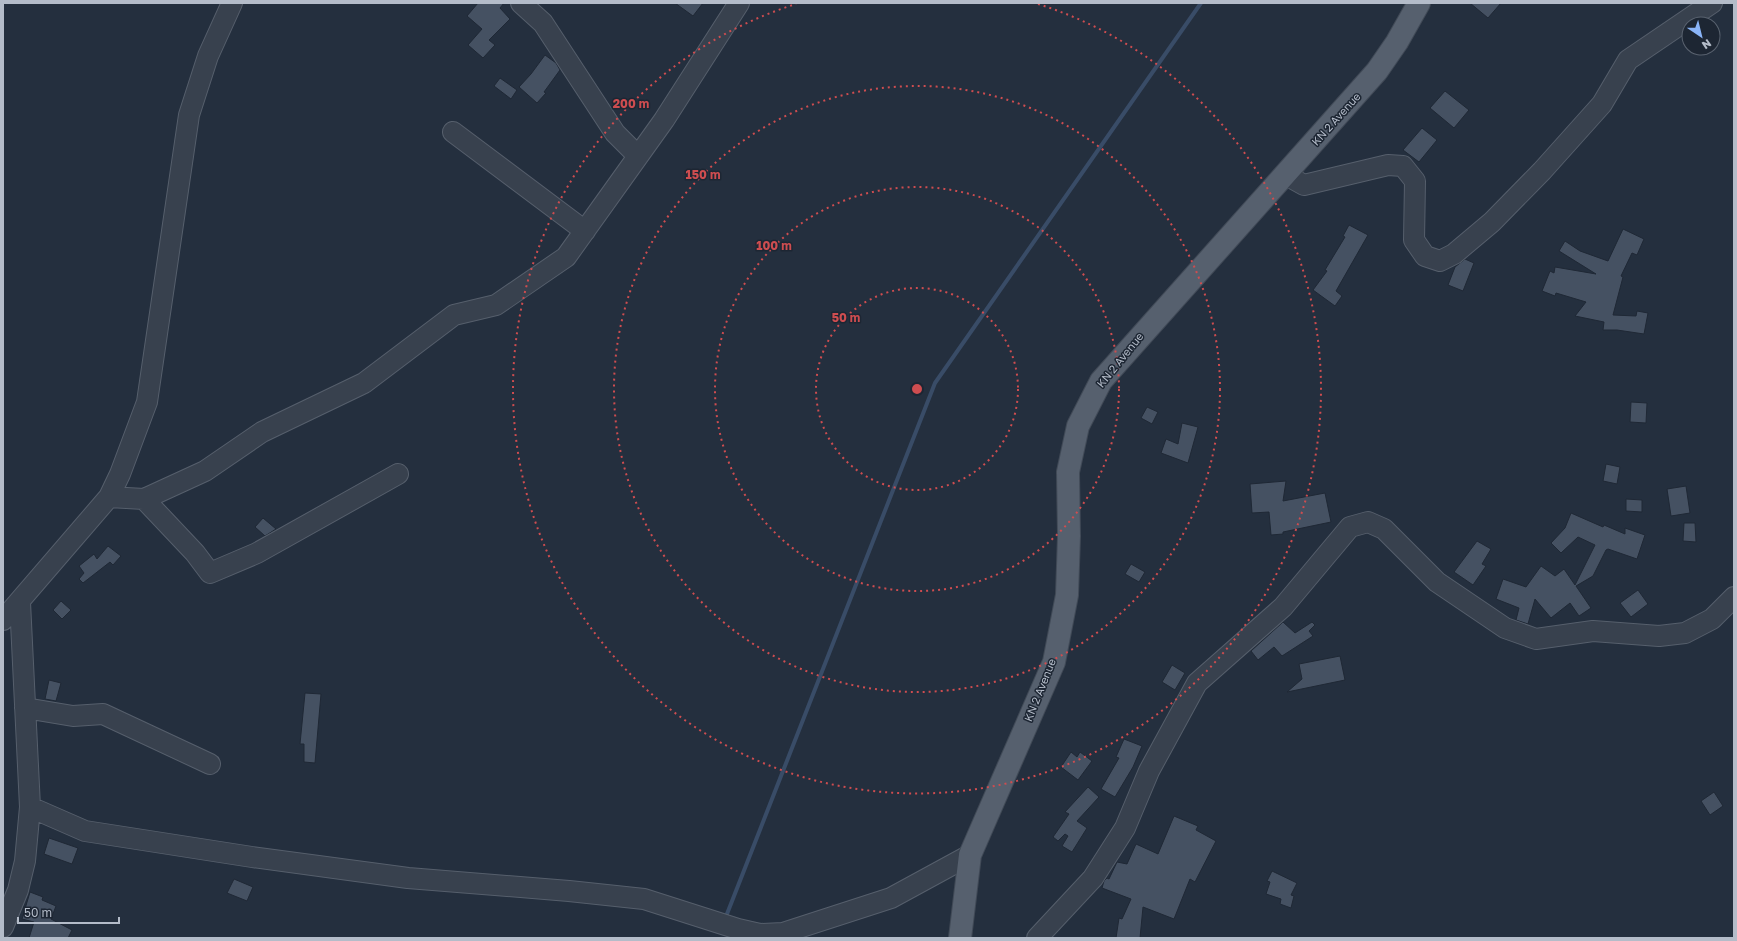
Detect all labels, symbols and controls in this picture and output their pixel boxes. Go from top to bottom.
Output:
north arrow [1681,16,1721,56]
text: N [1700,37,1714,52]
street label: KN 2 Avenue [1308,90,1363,148]
text: 200 m [613,96,649,111]
text: 150 m [686,167,720,182]
text: 100 m [756,238,792,253]
text: 50 m [832,310,860,325]
street label: KN 2 Avenue [1094,330,1146,390]
centre of rings [910,382,924,396]
street label: KN 2 Avenue [1021,656,1058,723]
scale bar [18,899,119,925]
text: 50 m [24,905,52,920]

